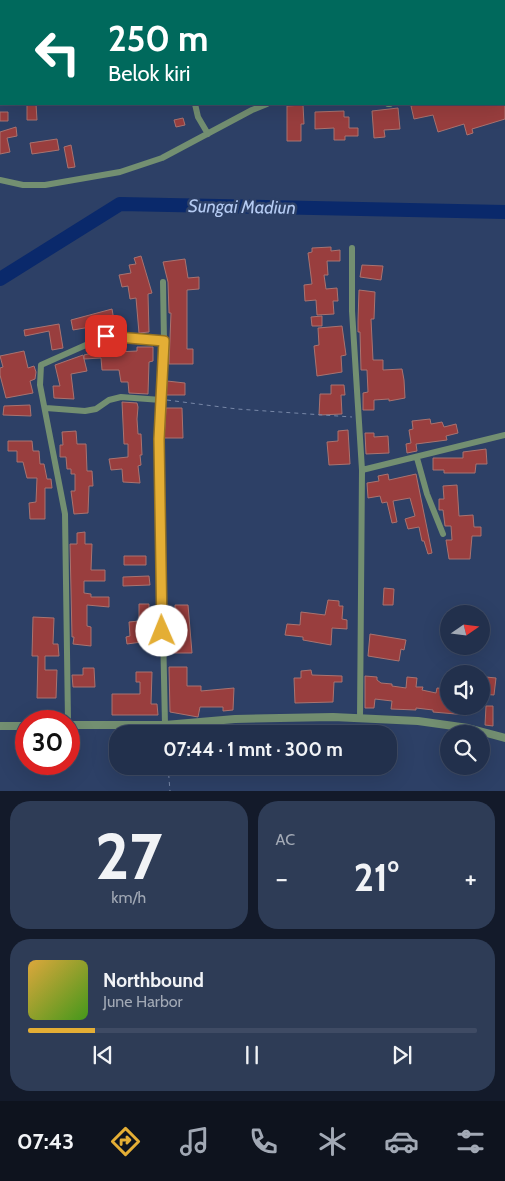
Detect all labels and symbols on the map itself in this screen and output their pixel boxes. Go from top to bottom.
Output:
water label: Sungai Madiun [188,195,296,219]
pin [85,315,127,357]
position arrow [135,604,187,656]
north arrow [440,605,490,655]
speed limit sign: 30 [15,710,80,775]

